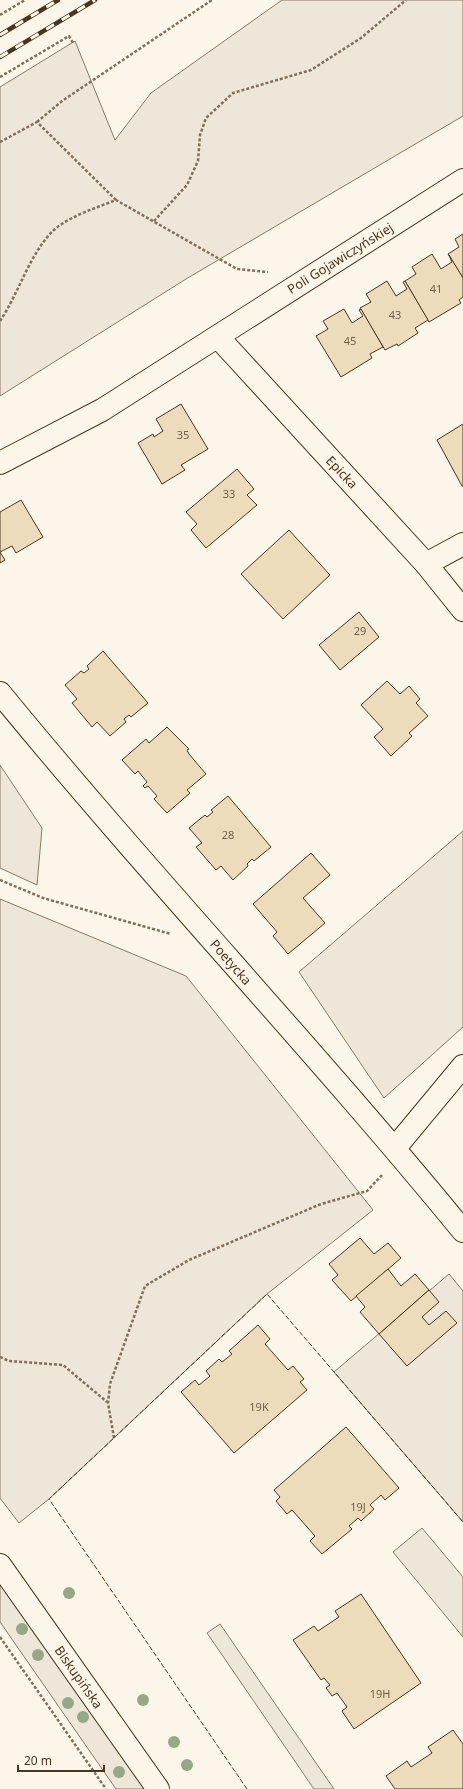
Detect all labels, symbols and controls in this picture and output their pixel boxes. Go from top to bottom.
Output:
street label: Poli Gojawiczyńskiej [284,218,396,298]
house number: 41 [430,281,442,296]
house number: 43 [389,307,401,322]
house number: 45 [344,333,356,348]
house number: 35 [177,427,189,442]
street label: Epicka [322,452,362,492]
house number: 33 [223,486,235,501]
house number: 29 [354,623,366,638]
house number: 28 [222,827,234,842]
street label: Poetycka [206,935,256,989]
house number: 19K [249,1399,269,1414]
house number: 19J [350,1499,366,1514]
street label: Biskupińska [51,1642,107,1712]
house number: 19H [370,1686,390,1701]
scale bar [18,1747,104,1773]
text: 20 m [24,1752,52,1769]

